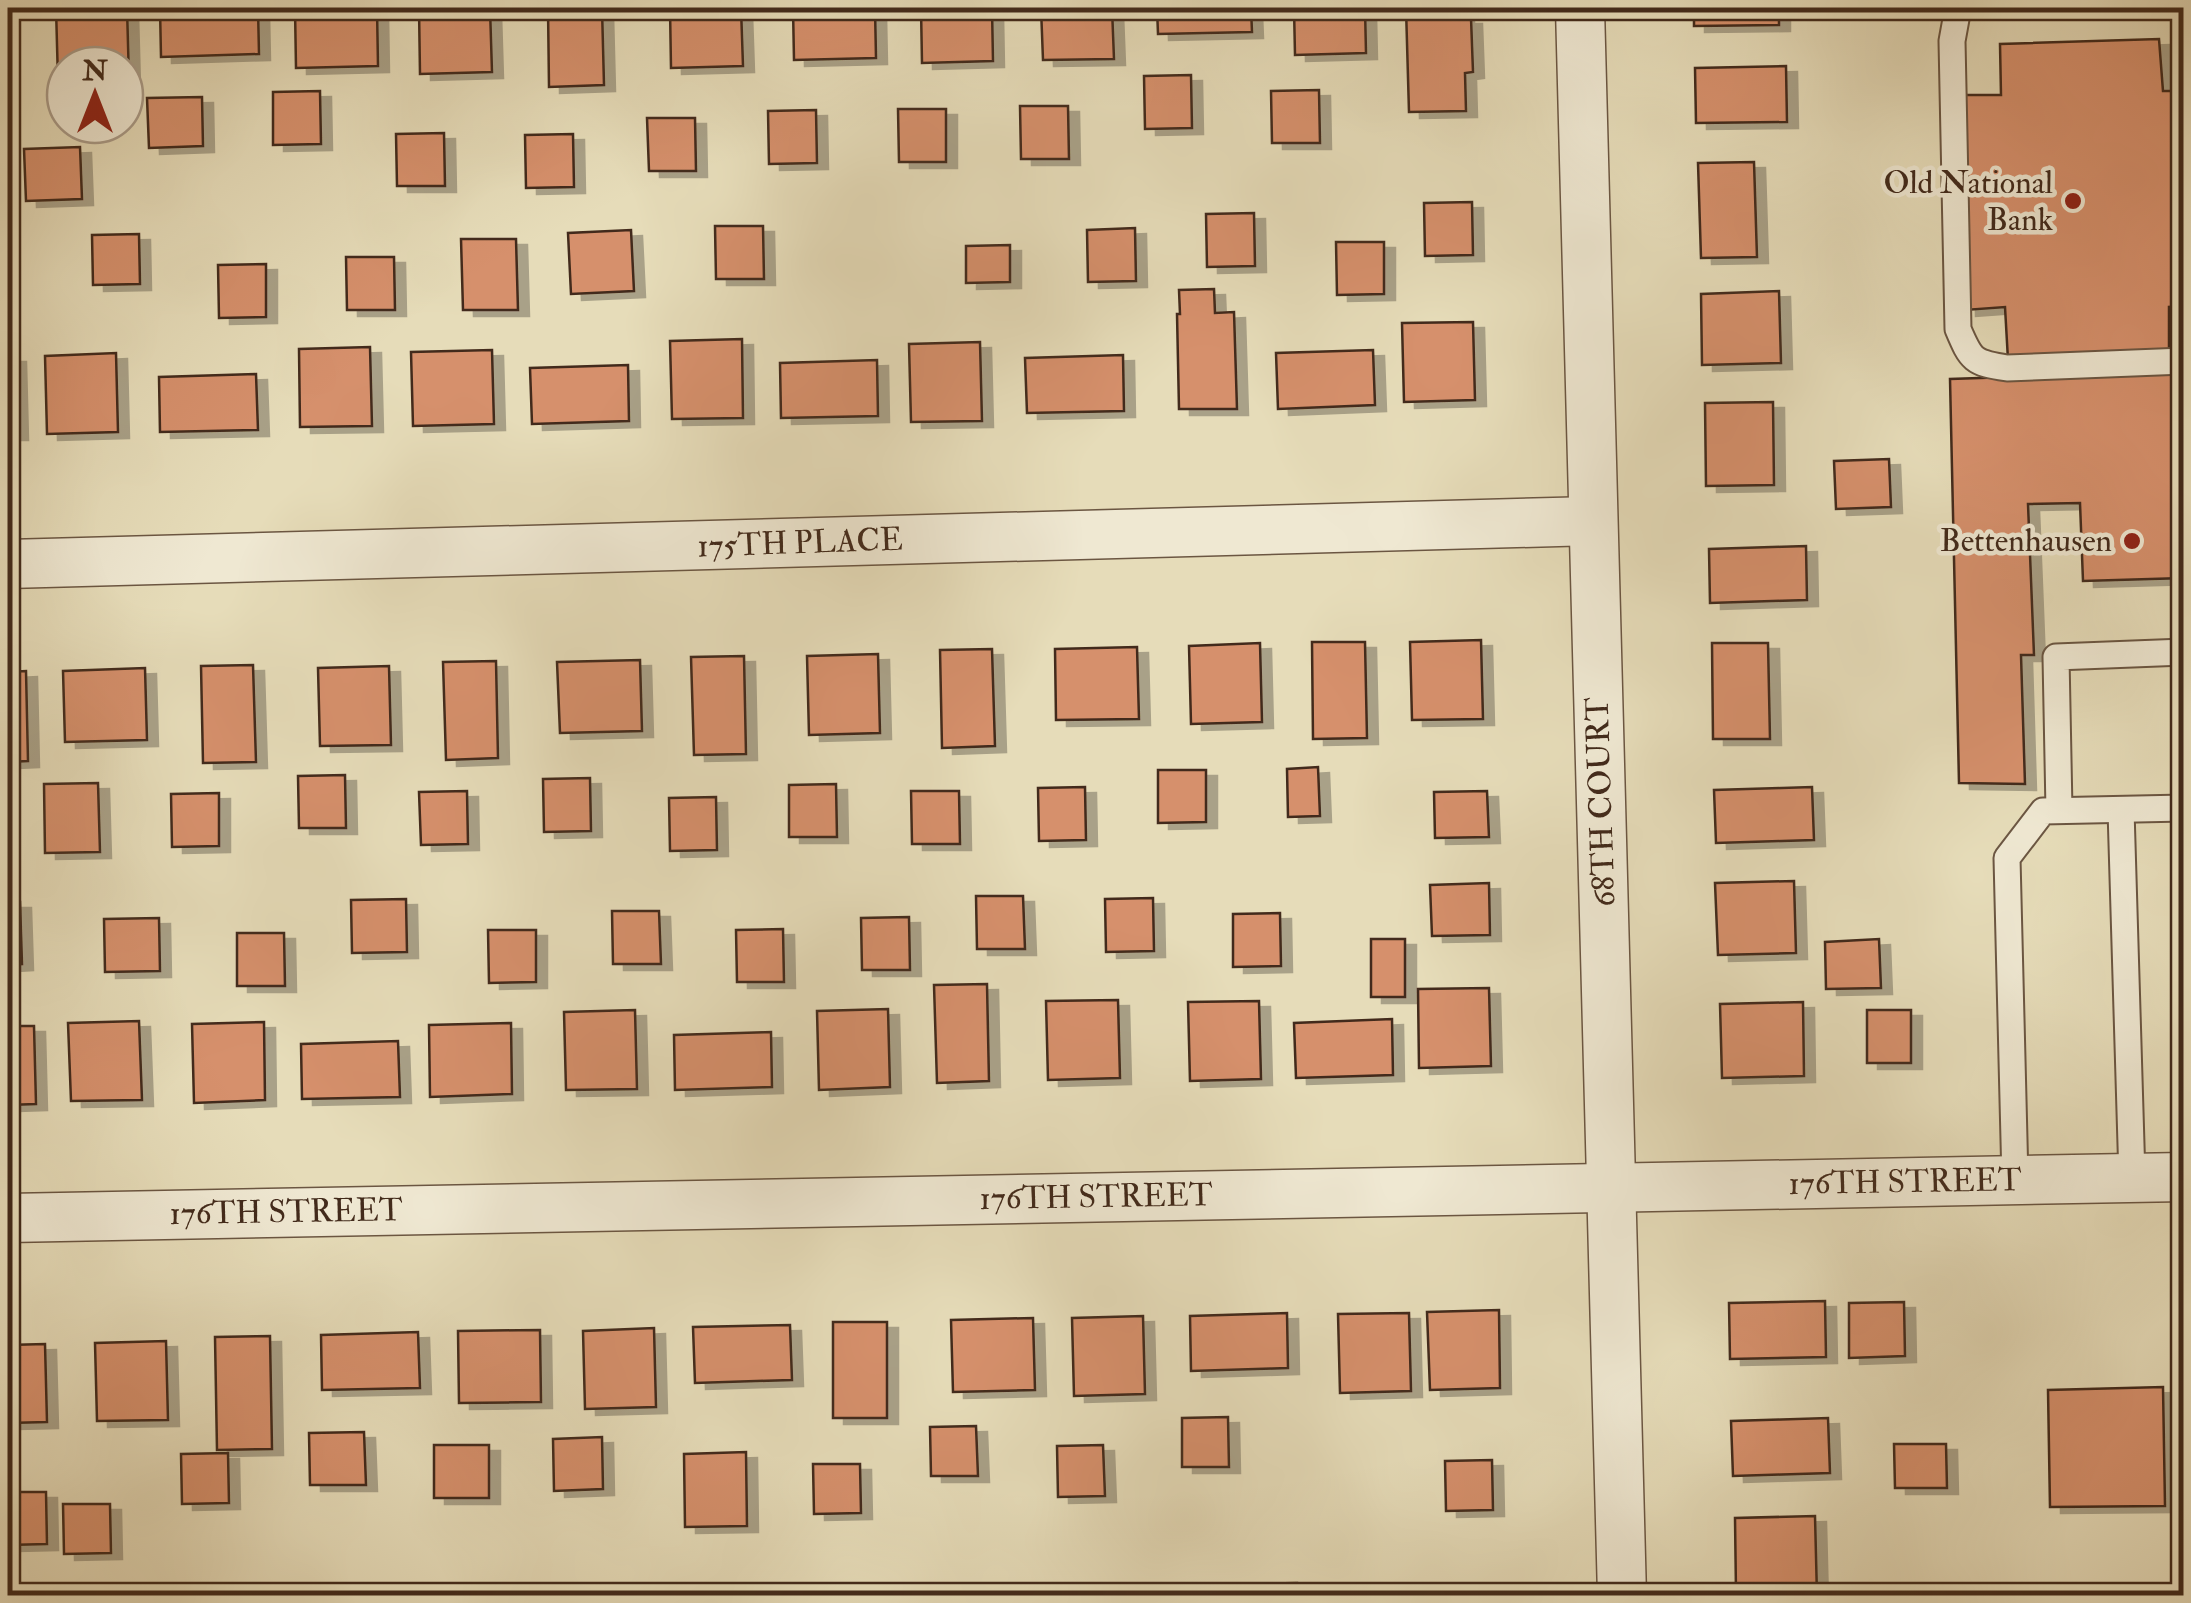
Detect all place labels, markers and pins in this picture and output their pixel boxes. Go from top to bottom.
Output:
place label: Old National Bank [1884,163,2053,240]
marker: Old National Bank [2062,190,2084,212]
place label: Bettenhausen [1940,521,2112,561]
marker: Bettenhausen [2121,530,2143,552]

